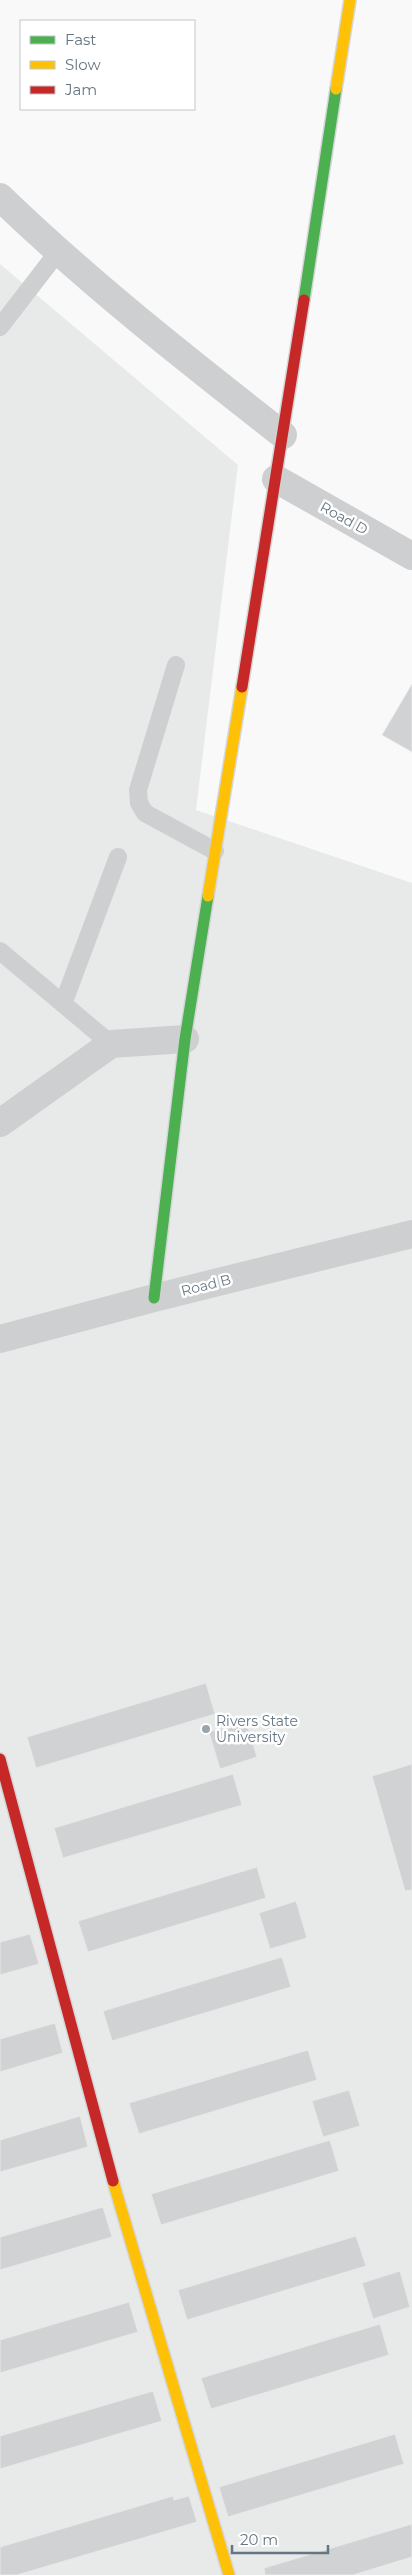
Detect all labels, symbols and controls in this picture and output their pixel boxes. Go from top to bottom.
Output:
legend [20,20,195,110]
text: Fast [65,30,96,49]
text: Slow [65,55,101,74]
text: Jam [64,80,97,99]
street label: Road D [317,498,371,538]
street label: Road B [179,1270,233,1300]
place label: Rivers State University [216,1712,298,1746]
marker: Rivers State University [200,1723,212,1735]
scale bar [232,2522,328,2554]
text: 20 m [240,2530,278,2549]

